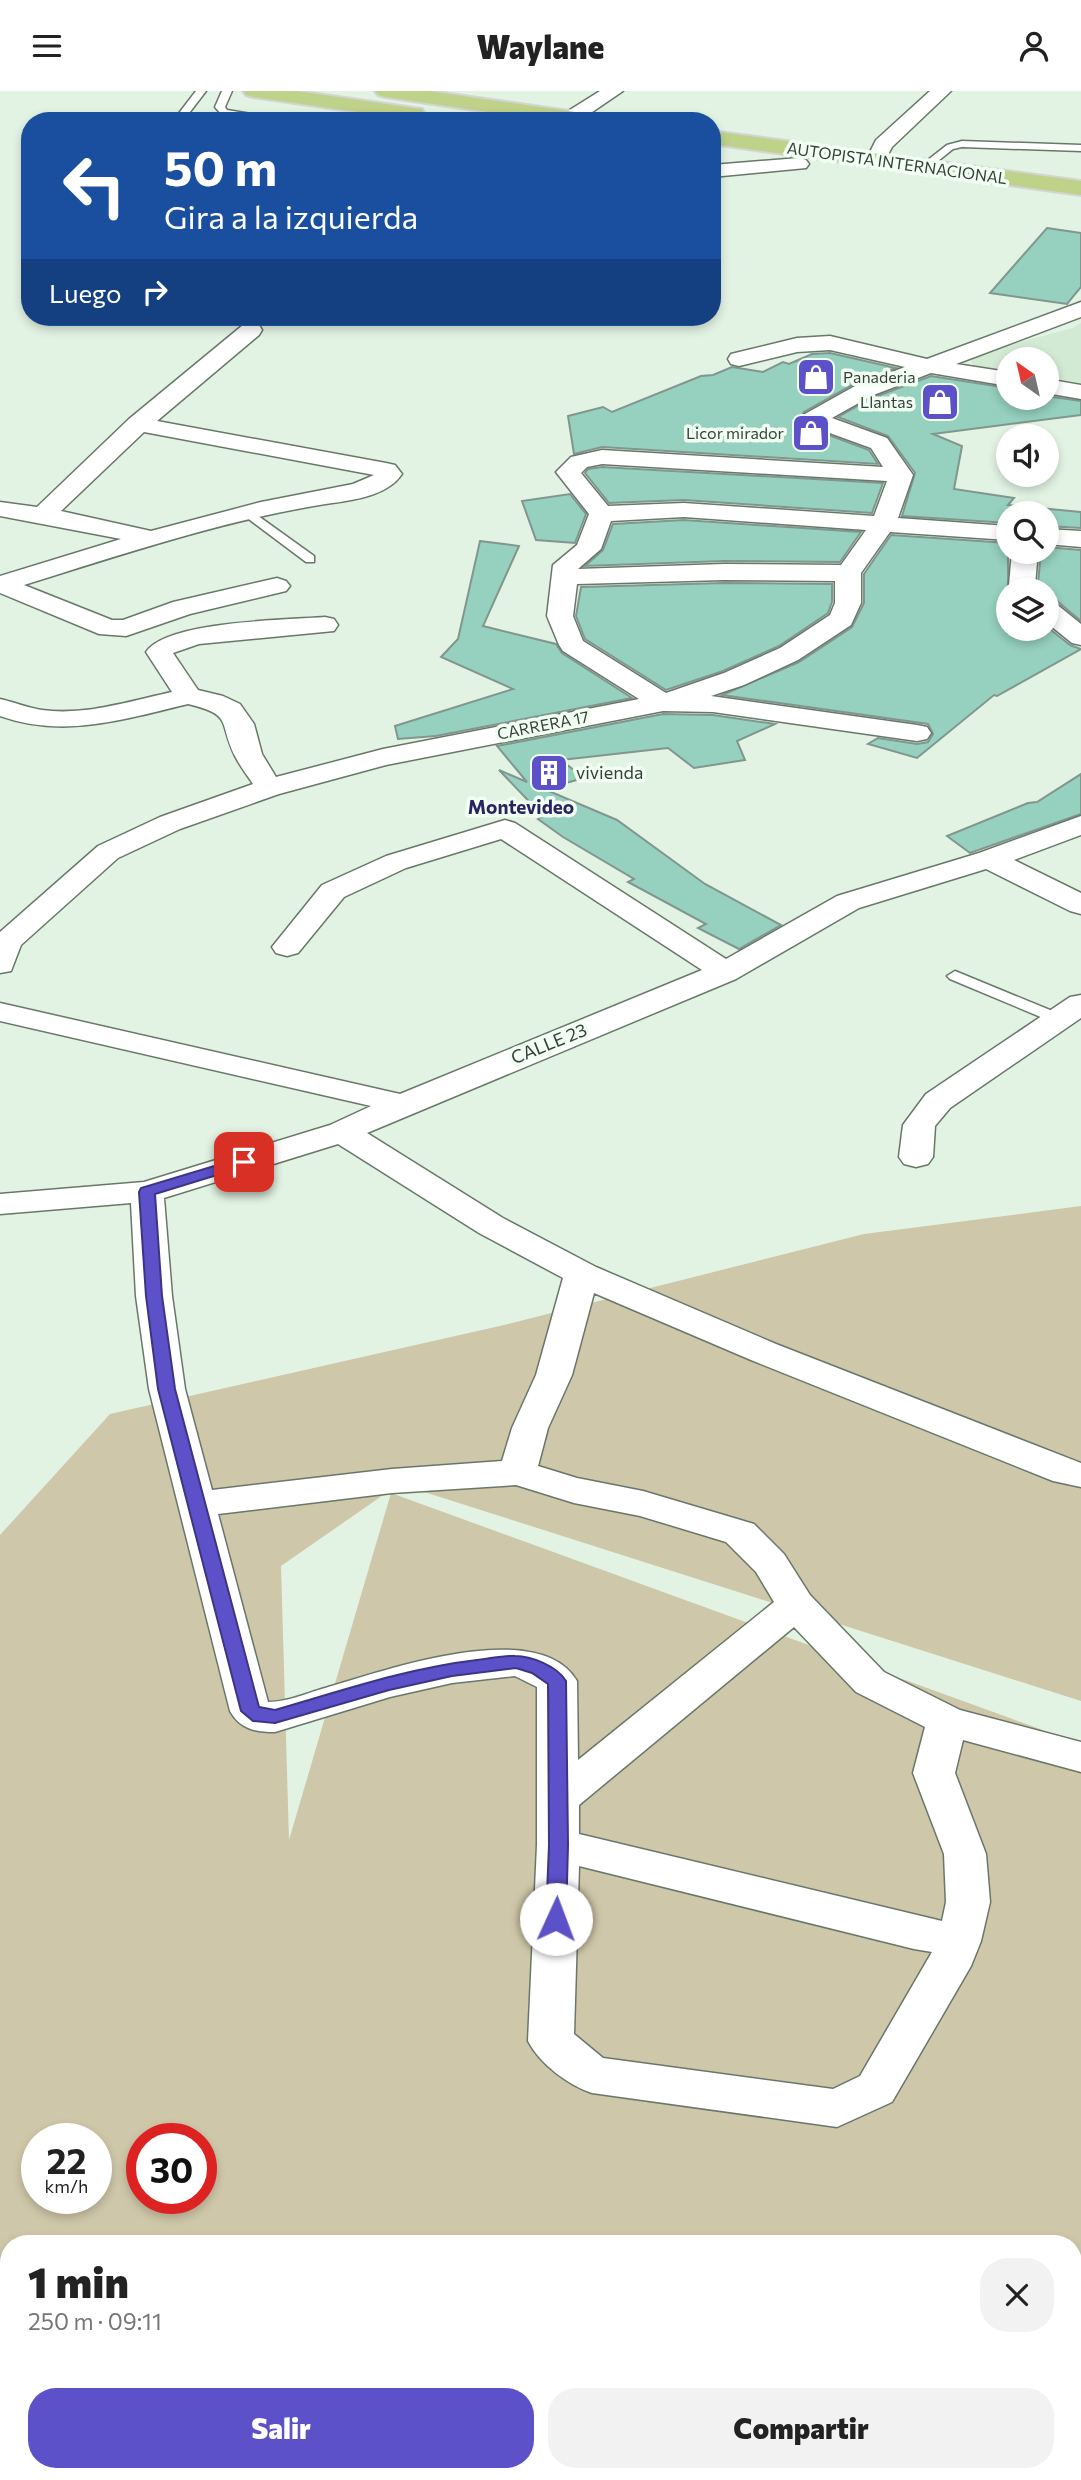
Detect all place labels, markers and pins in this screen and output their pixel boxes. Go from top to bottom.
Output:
shop icon: Panaderia [795,356,837,398]
place label: Panaderia [843,367,916,386]
shop icon: Llantas [919,381,961,423]
place label: Llantas [860,392,913,411]
shop icon: Licor mirador [790,412,832,454]
place label: Licor mirador [686,423,785,442]
building icon: vivienda [528,752,570,794]
place label: vivienda [576,761,643,783]
pin [214,1132,274,1192]

